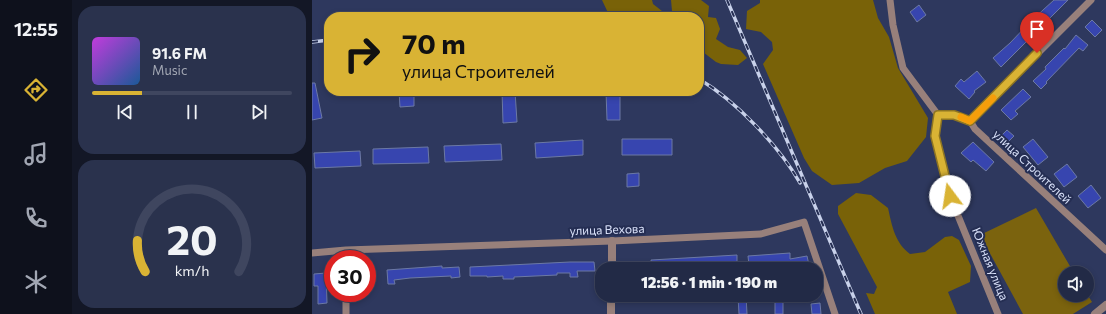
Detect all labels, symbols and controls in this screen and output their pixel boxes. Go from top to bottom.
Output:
pin [1020,12,1054,53]
text: 12:55 [14,18,58,40]
icon: arrive [1026,18,1048,40]
text: 70 m [402,26,466,60]
icon: right [336,28,388,80]
text: 91.6 FM [152,44,207,62]
text: улица Строителей [402,60,555,82]
text: Music [152,62,187,78]
icon: directions [22,76,50,104]
icon: previous [114,101,136,123]
icon: pause [181,101,203,123]
icon: next [248,101,270,123]
street label: улица Строителей [991,126,1075,206]
icon: music [22,140,50,168]
position arrow [929,175,971,217]
icon: phone [22,204,50,232]
text: 20 [166,213,218,264]
street label: улица Вехова [569,221,645,237]
street label: Южная улица [970,225,1012,302]
speed limit sign: 30 [324,250,376,302]
text: km/h [175,261,209,279]
map controls [1058,266,1094,302]
button: sound [1058,266,1094,302]
icon: climate [22,268,50,296]
text: 12:56 · 1 min · 190 m [641,273,777,291]

